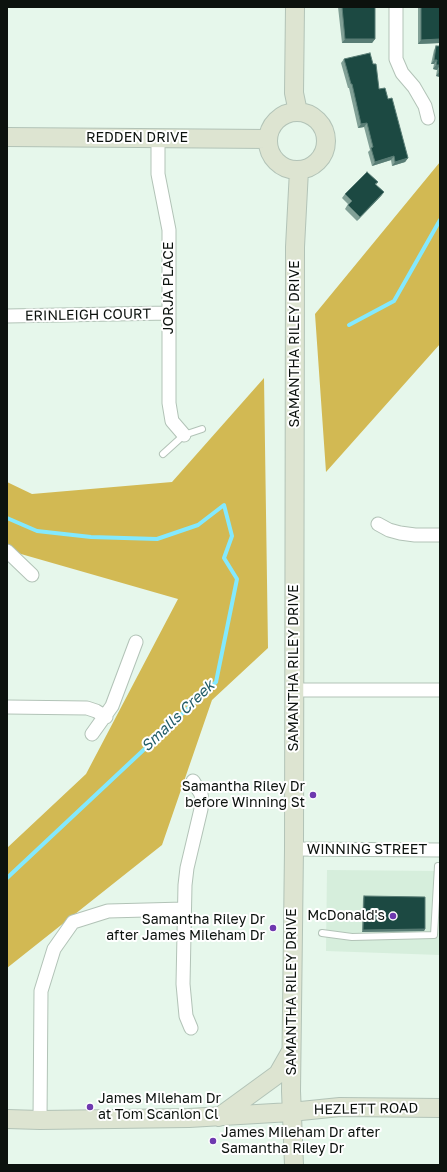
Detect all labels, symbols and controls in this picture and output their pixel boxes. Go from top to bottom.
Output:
street label: REDDEN DRIVE [86,130,188,146]
street label: JORJA PLACE [161,242,177,334]
street label: SAMANTHA RILEY DRIVE [287,260,303,428]
street label: ERINLEIGH COURT [25,306,151,324]
street label: SAMANTHA RILEY DRIVE [286,584,302,752]
water label: Smalls Creek [138,677,218,755]
place label: Samantha Riley Dr before Winning St [182,779,305,812]
marker: Samantha Riley Dr before Winning St [308,790,318,800]
street label: WINNING STREET [307,842,427,858]
street label: SAMANTHA RILEY DRIVE [284,908,300,1076]
place label: McDonald's [307,908,385,924]
marker: McDonald's [388,911,398,921]
place label: Samantha Riley Dr after James Mileham Dr [106,912,265,944]
marker: Samantha Riley Dr after James Mileham Dr [268,923,278,933]
place label: James Mileham Dr at Tom Scanlon Cl [98,1091,221,1124]
street label: HEZLETT ROAD [314,1100,418,1118]
marker: James Mileham Dr at Tom Scanlon Cl [85,1102,95,1112]
place label: James Mileham Dr after Samantha Riley Dr [221,1125,380,1158]
marker: James Mileham Dr after Samantha Riley Dr [208,1136,218,1146]

